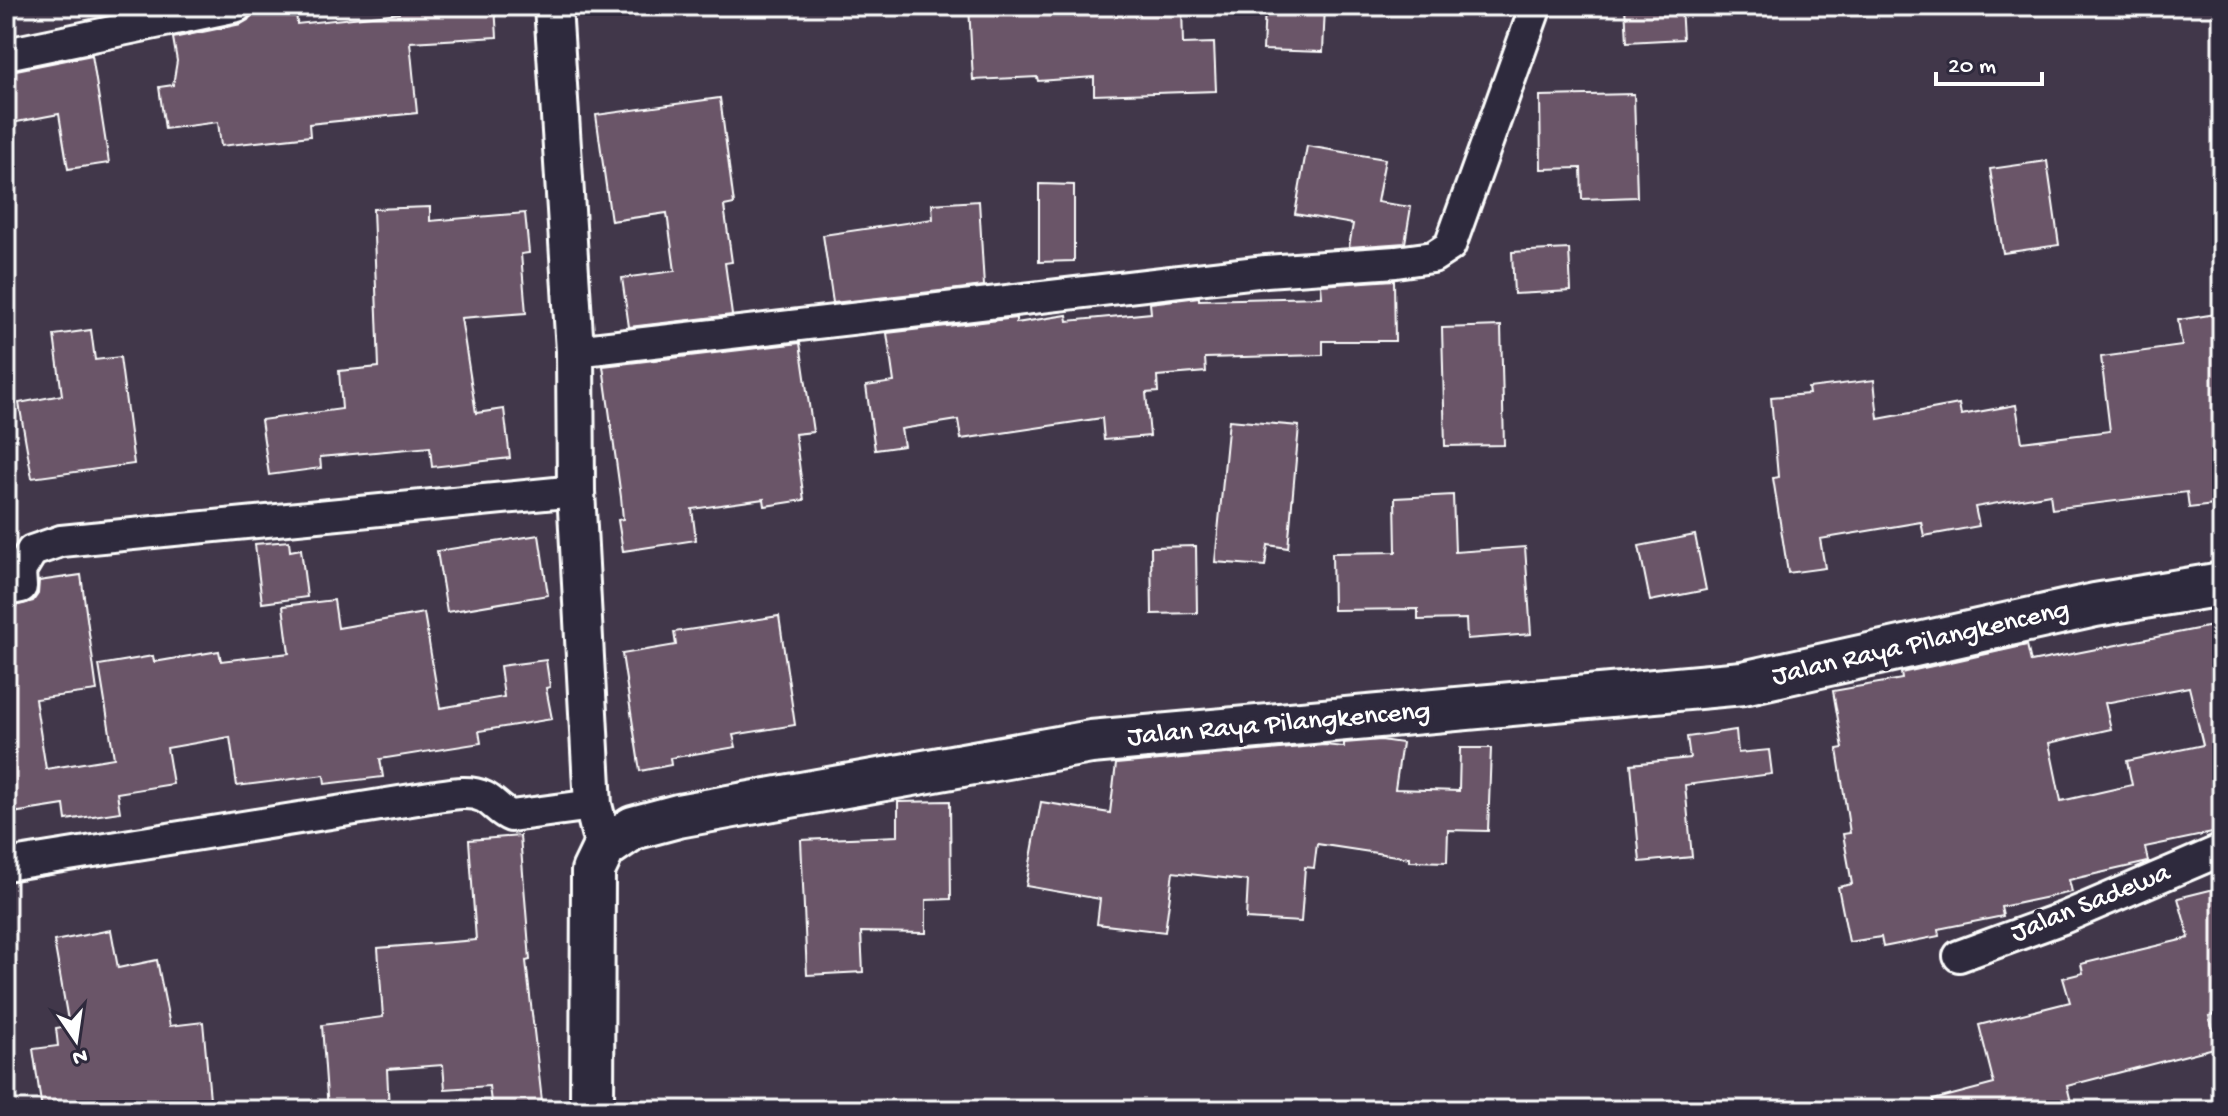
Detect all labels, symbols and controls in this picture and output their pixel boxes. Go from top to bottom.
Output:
scale bar [1936,36,2042,86]
text: 20 m [1948,53,1996,82]
street label: Jalan Raya Pilangkenceng [1769,594,2073,694]
street label: Jalan Raya Pilangkenceng [1126,695,1432,755]
street label: Jalan Sadewa [2007,857,2177,951]
north arrow [36,1000,116,1080]
text: N [70,1041,90,1070]

